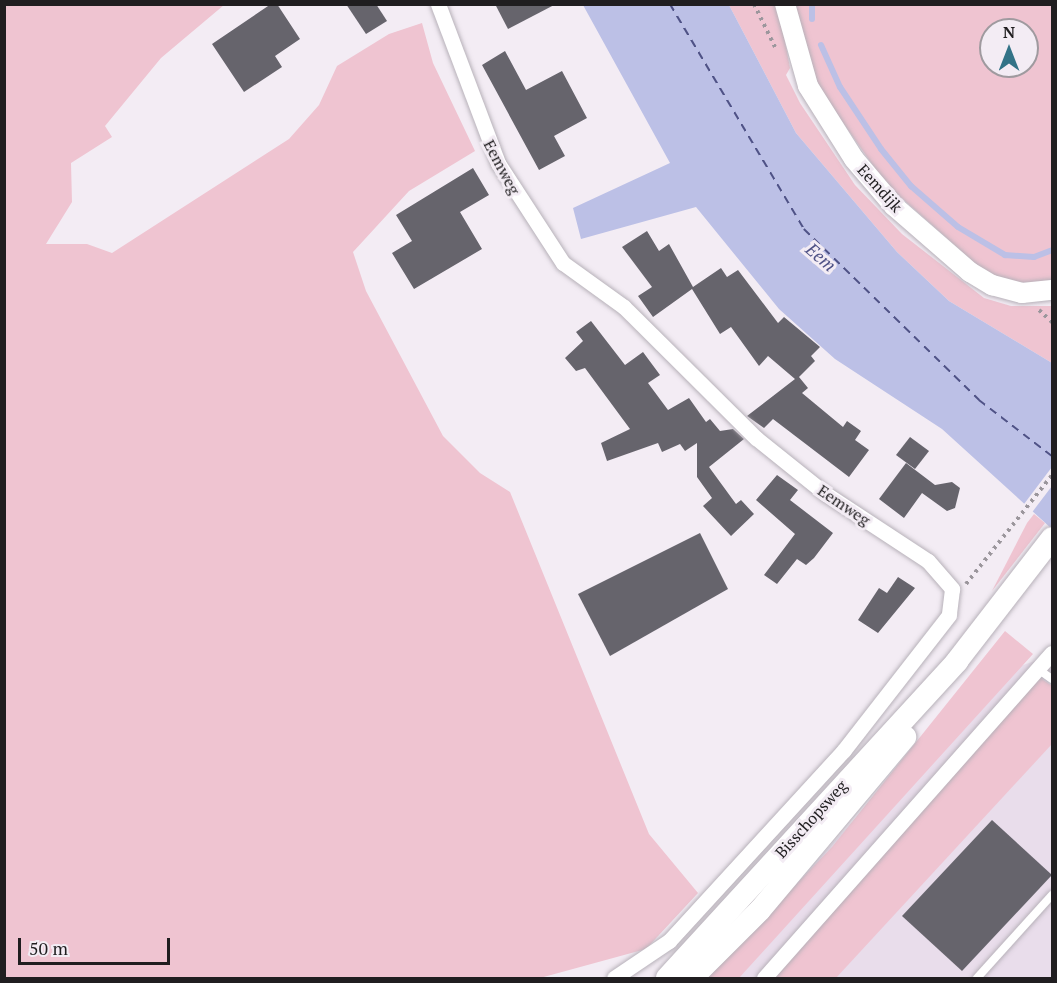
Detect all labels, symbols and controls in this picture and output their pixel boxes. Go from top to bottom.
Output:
north arrow [979,18,1039,78]
text: N [1003,21,1015,43]
street label: Eemweg [480,136,524,198]
street label: Eemdijk [854,160,906,216]
water label: Eem [802,238,840,276]
street label: Eemweg [814,481,874,529]
street label: Bisschopsweg [771,776,851,862]
scale bar [21,926,172,964]
text: 50 m [29,936,68,960]

